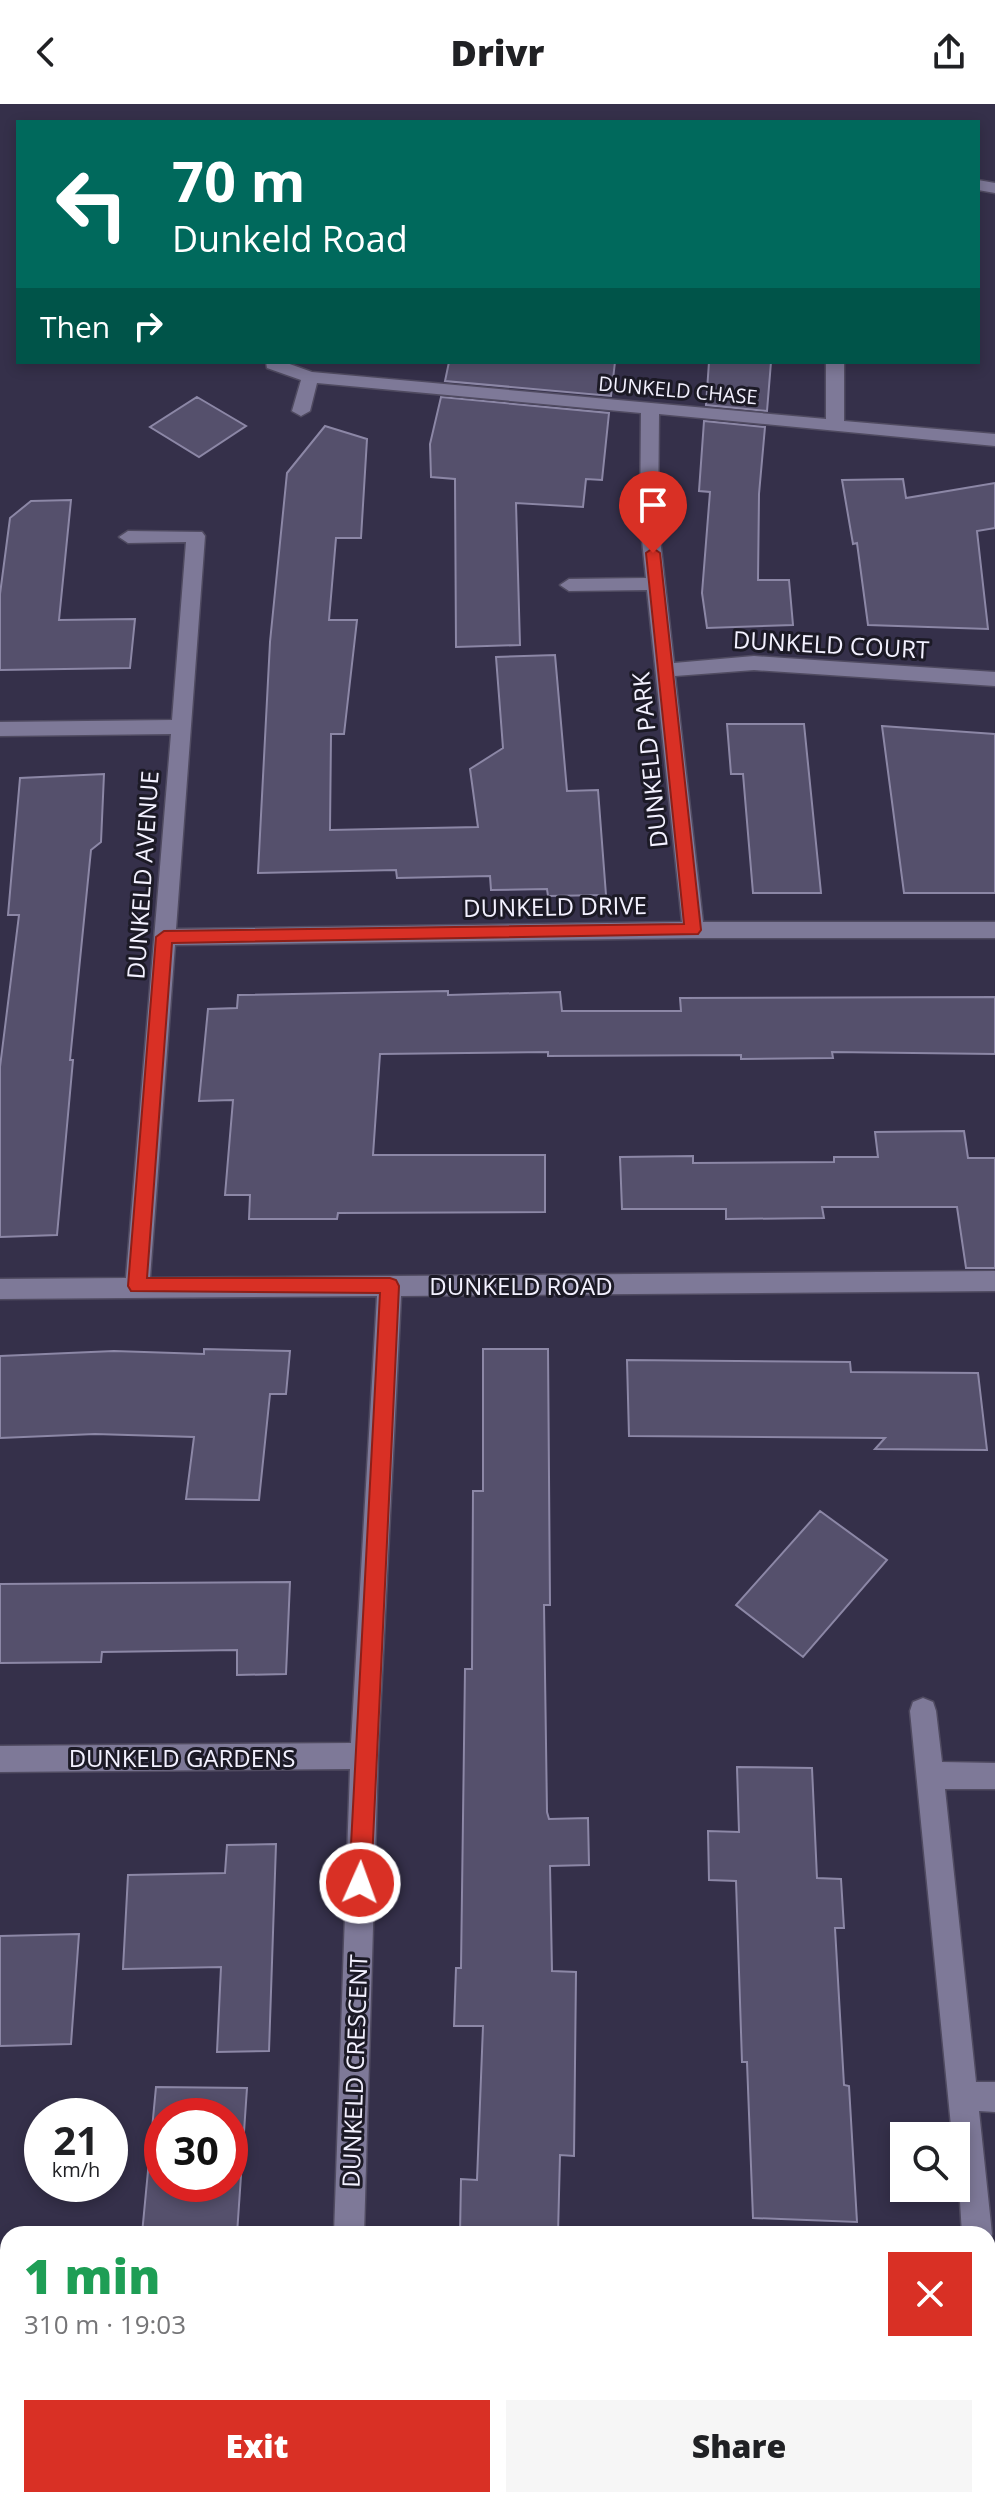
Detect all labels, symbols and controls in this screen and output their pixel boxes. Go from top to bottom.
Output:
text: Drivr [451,28,544,77]
icon: back [24,30,68,74]
icon: share [927,30,971,74]
text: 70 m [172,142,306,218]
icon: left [40,152,144,256]
text: Dunkeld Road [172,214,408,263]
icon: right [126,304,170,348]
text: Then [40,306,110,347]
street label: DUNKELD CHASE [597,370,759,410]
pin [619,471,687,553]
icon: arrive [631,483,675,527]
street label: DUNKELD COURT [732,622,930,666]
street label: DUNKELD PARK [623,670,675,849]
street label: DUNKELD AVENUE [118,770,166,980]
street label: DUNKELD DRIVE [463,888,647,924]
street label: DUNKELD ROAD [429,1269,613,1302]
street label: DUNKELD GARDENS [69,1741,295,1774]
position arrow [318,1841,402,1925]
street label: DUNKELD CRESCENT [333,1954,375,2188]
speed limit sign: 30 [144,2098,248,2202]
text: 21 [53,2112,99,2167]
map controls [890,2122,970,2202]
button: search [890,2122,970,2202]
text: km/h [52,2156,100,2183]
text: 1 min [24,2243,160,2308]
button: close [888,2252,972,2336]
text: 310 m · 19:03 [24,2306,186,2342]
button: Exit [24,2400,490,2492]
button: Share [506,2400,972,2492]

